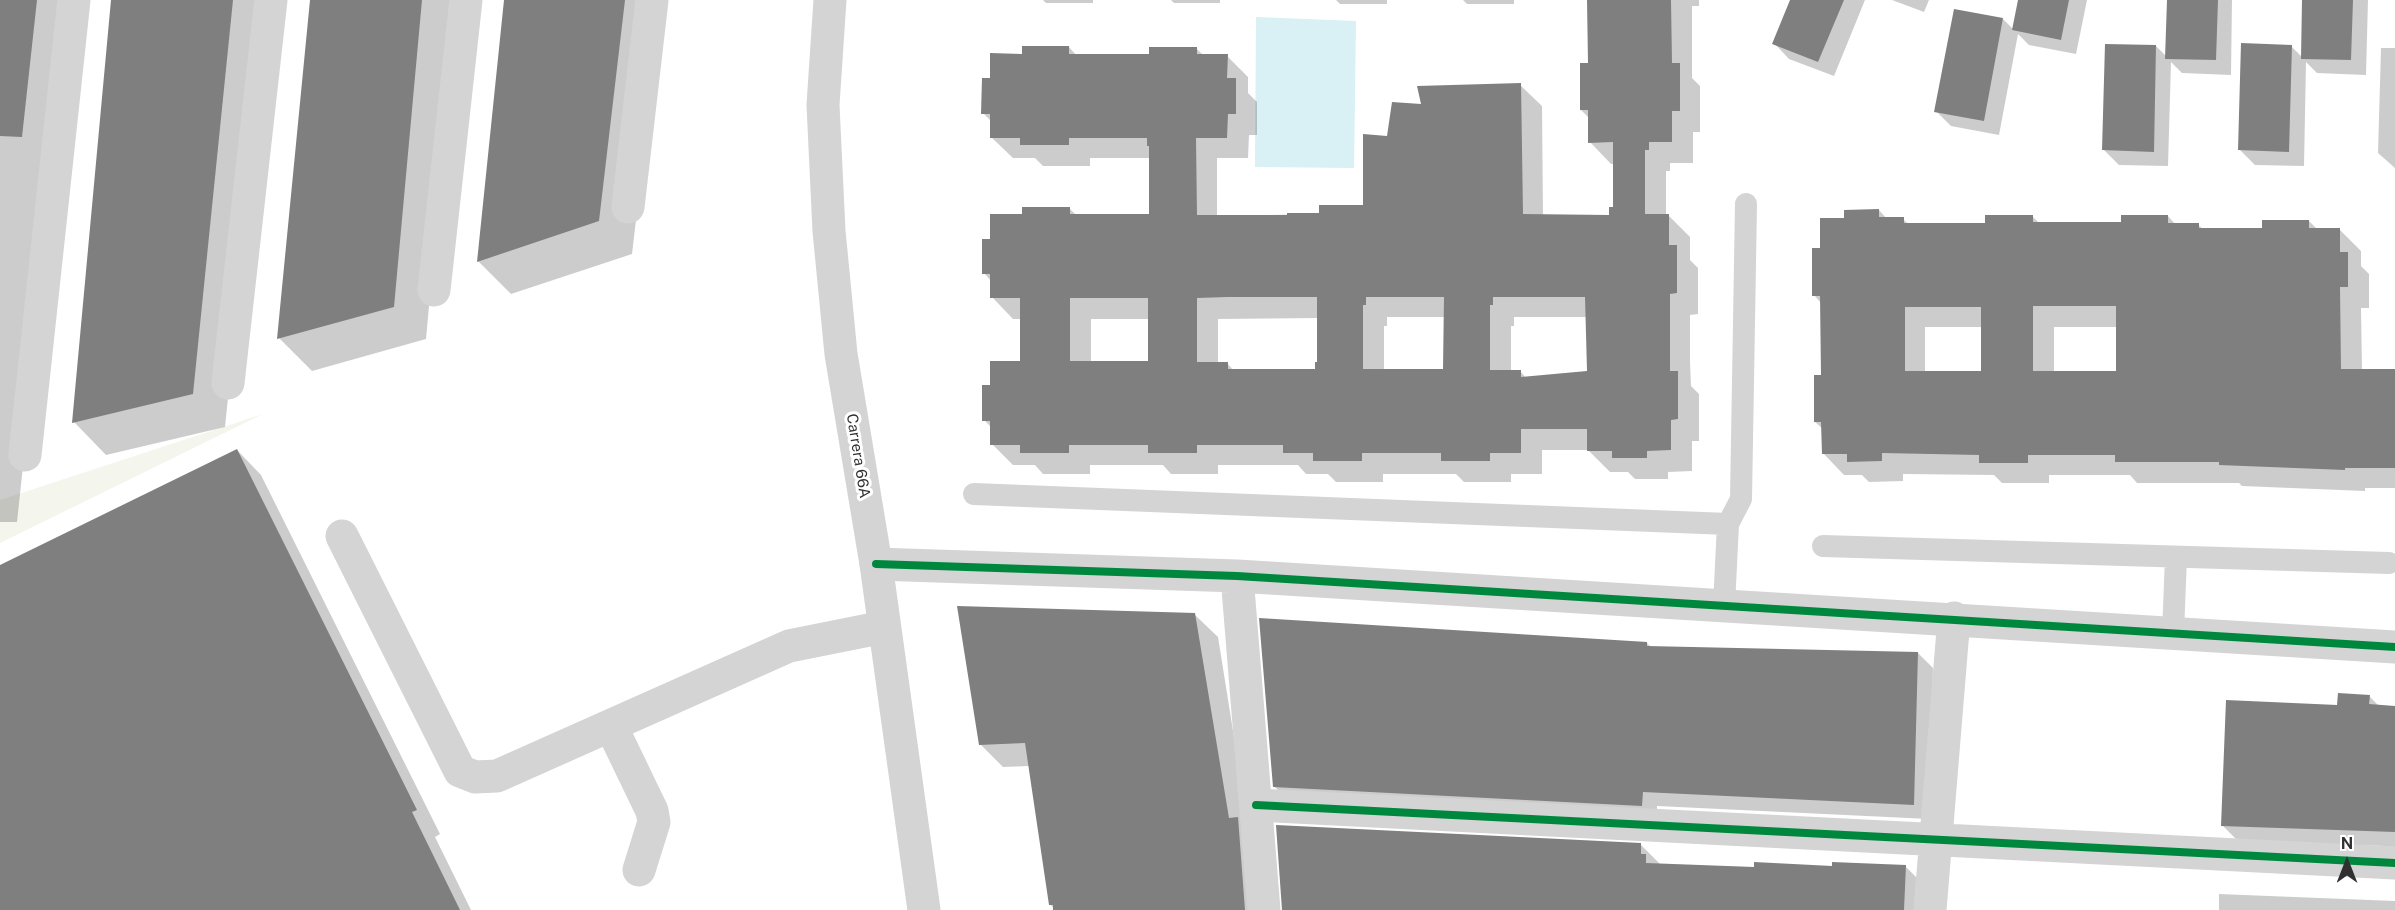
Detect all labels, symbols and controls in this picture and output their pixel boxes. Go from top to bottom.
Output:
street label: Carrera 66A [842,412,874,500]
north arrow [2317,832,2377,892]
text: N [2341,834,2353,853]

